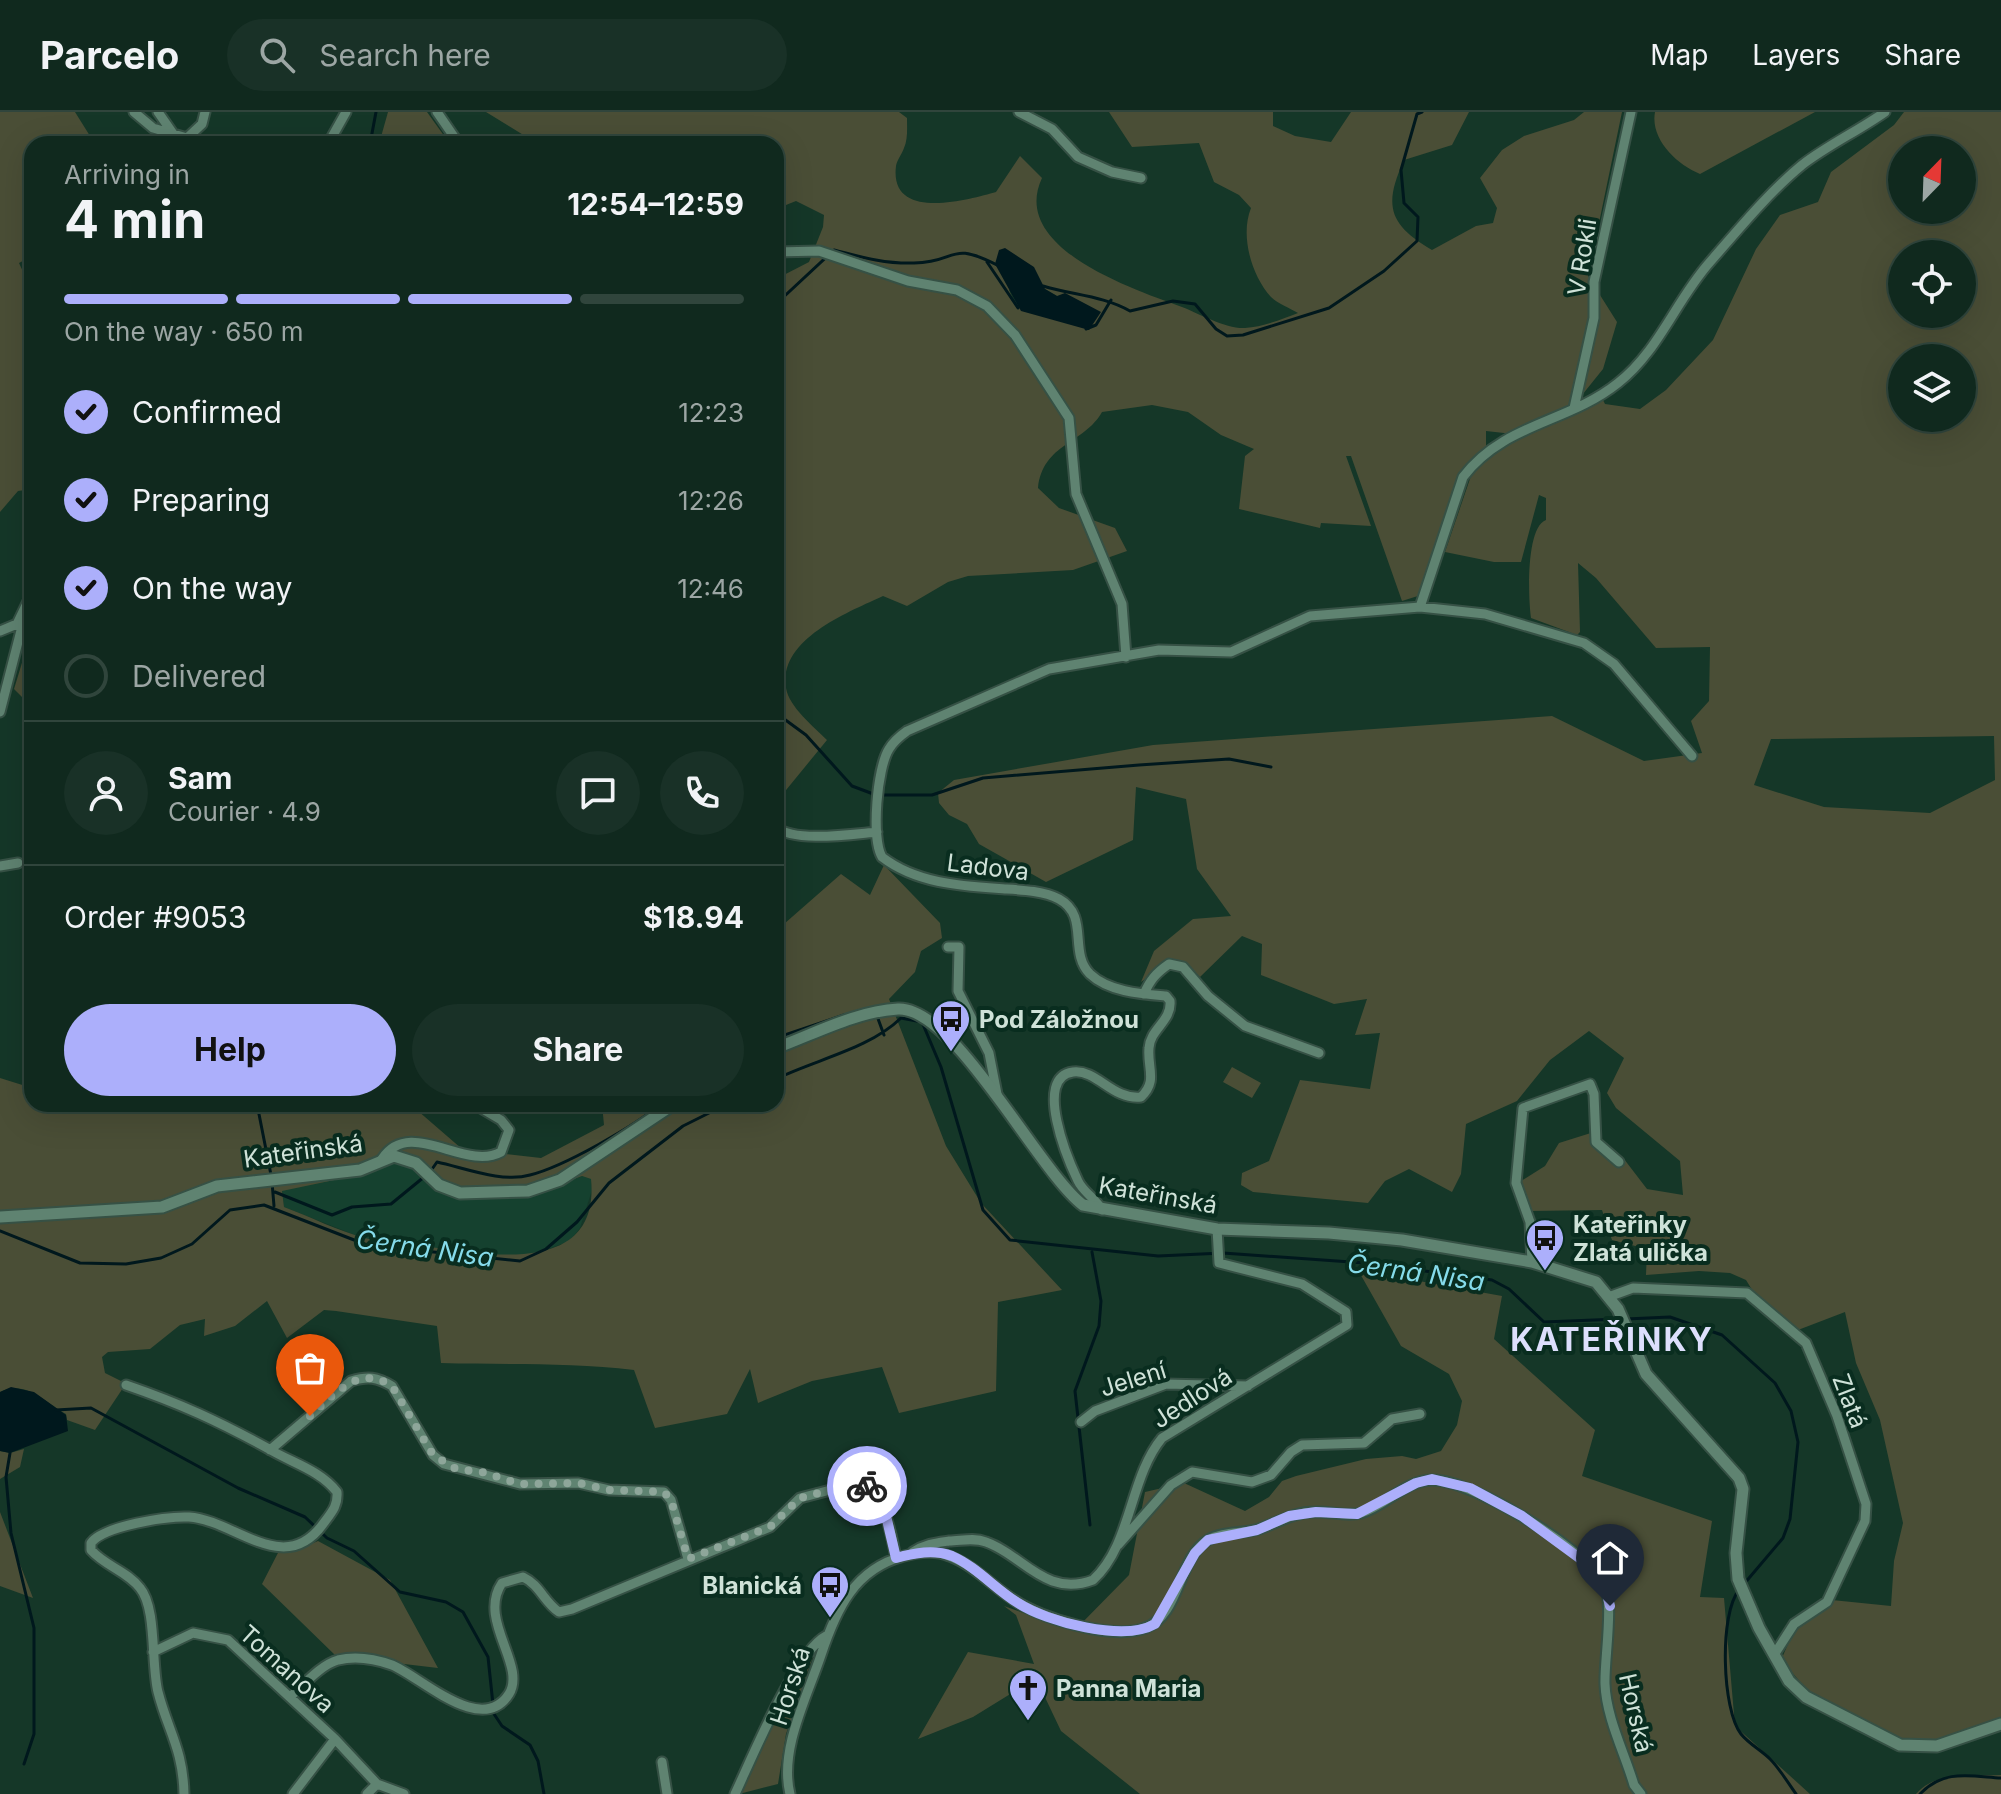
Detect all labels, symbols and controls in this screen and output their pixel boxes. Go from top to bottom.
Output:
search box [227,19,787,91]
text: Parcelo [40,32,179,78]
icon: search [255,33,299,77]
text: Search here [319,37,491,73]
text: Map [1650,38,1708,72]
text: Layers [1752,38,1840,72]
text: Share [1884,38,1961,72]
north arrow [1888,136,1976,224]
map controls [1888,136,1976,432]
text: Arriving in [64,159,190,190]
text: 12:54–12:59 [567,186,744,222]
text: 4 min [64,188,205,251]
street label: V Rokli [1562,216,1602,298]
button: locate [1888,240,1976,328]
text: On the way · 650 m [64,316,304,347]
button: layers [1888,344,1976,432]
icon: check [64,390,108,434]
text: Confirmed [132,394,282,430]
text: 12:23 [678,397,744,428]
icon: check [64,478,108,522]
text: Preparing [132,482,270,518]
text: 12:26 [678,485,744,516]
icon: check [64,566,108,610]
text: On the way [132,570,292,606]
text: 12:46 [677,573,744,604]
text: Delivered [132,658,266,694]
button: person [64,751,148,835]
button: chat [556,751,640,835]
button: phone [660,751,744,835]
text: Sam [168,760,232,796]
text: Courier · 4.9 [168,796,321,827]
street label: Ladova [945,848,1031,886]
text: Order #9053 [64,899,247,935]
text: $18.94 [643,899,744,935]
bus stop icon: Pod Záložnou [930,998,972,1053]
button: Help [64,1004,396,1096]
button: Share [412,1004,744,1096]
place label: Pod Záložnou [979,1005,1139,1034]
street label: Kateřinská [242,1128,364,1174]
street label: Kateřinská [1096,1170,1220,1220]
place label: Kateřinky Zlatá ulička [1573,1210,1708,1267]
bus stop icon: Kateřinky Zlatá ulička [1524,1217,1566,1272]
water label: Černá Nisa [354,1223,496,1273]
water label: Černá Nisa [1345,1247,1487,1297]
district label: KATEŘINKY [1510,1320,1714,1359]
pin [276,1334,344,1416]
icon: bag [288,1346,332,1390]
street label: Jelení [1096,1355,1170,1403]
street label: Jedlová [1147,1362,1237,1434]
street label: Zlatá [1826,1370,1874,1432]
courier [827,1446,907,1526]
icon: bike [845,1464,889,1508]
pin [1576,1524,1644,1606]
icon: home [1588,1536,1632,1580]
bus stop icon: Blanická [809,1564,851,1619]
place label: Blanická [702,1571,802,1600]
street label: Tomanova [234,1619,340,1719]
street label: Horská [764,1643,816,1729]
church icon: Panna Maria [1007,1667,1049,1722]
street label: Horská [1613,1670,1659,1756]
place label: Panna Maria [1056,1674,1201,1703]

